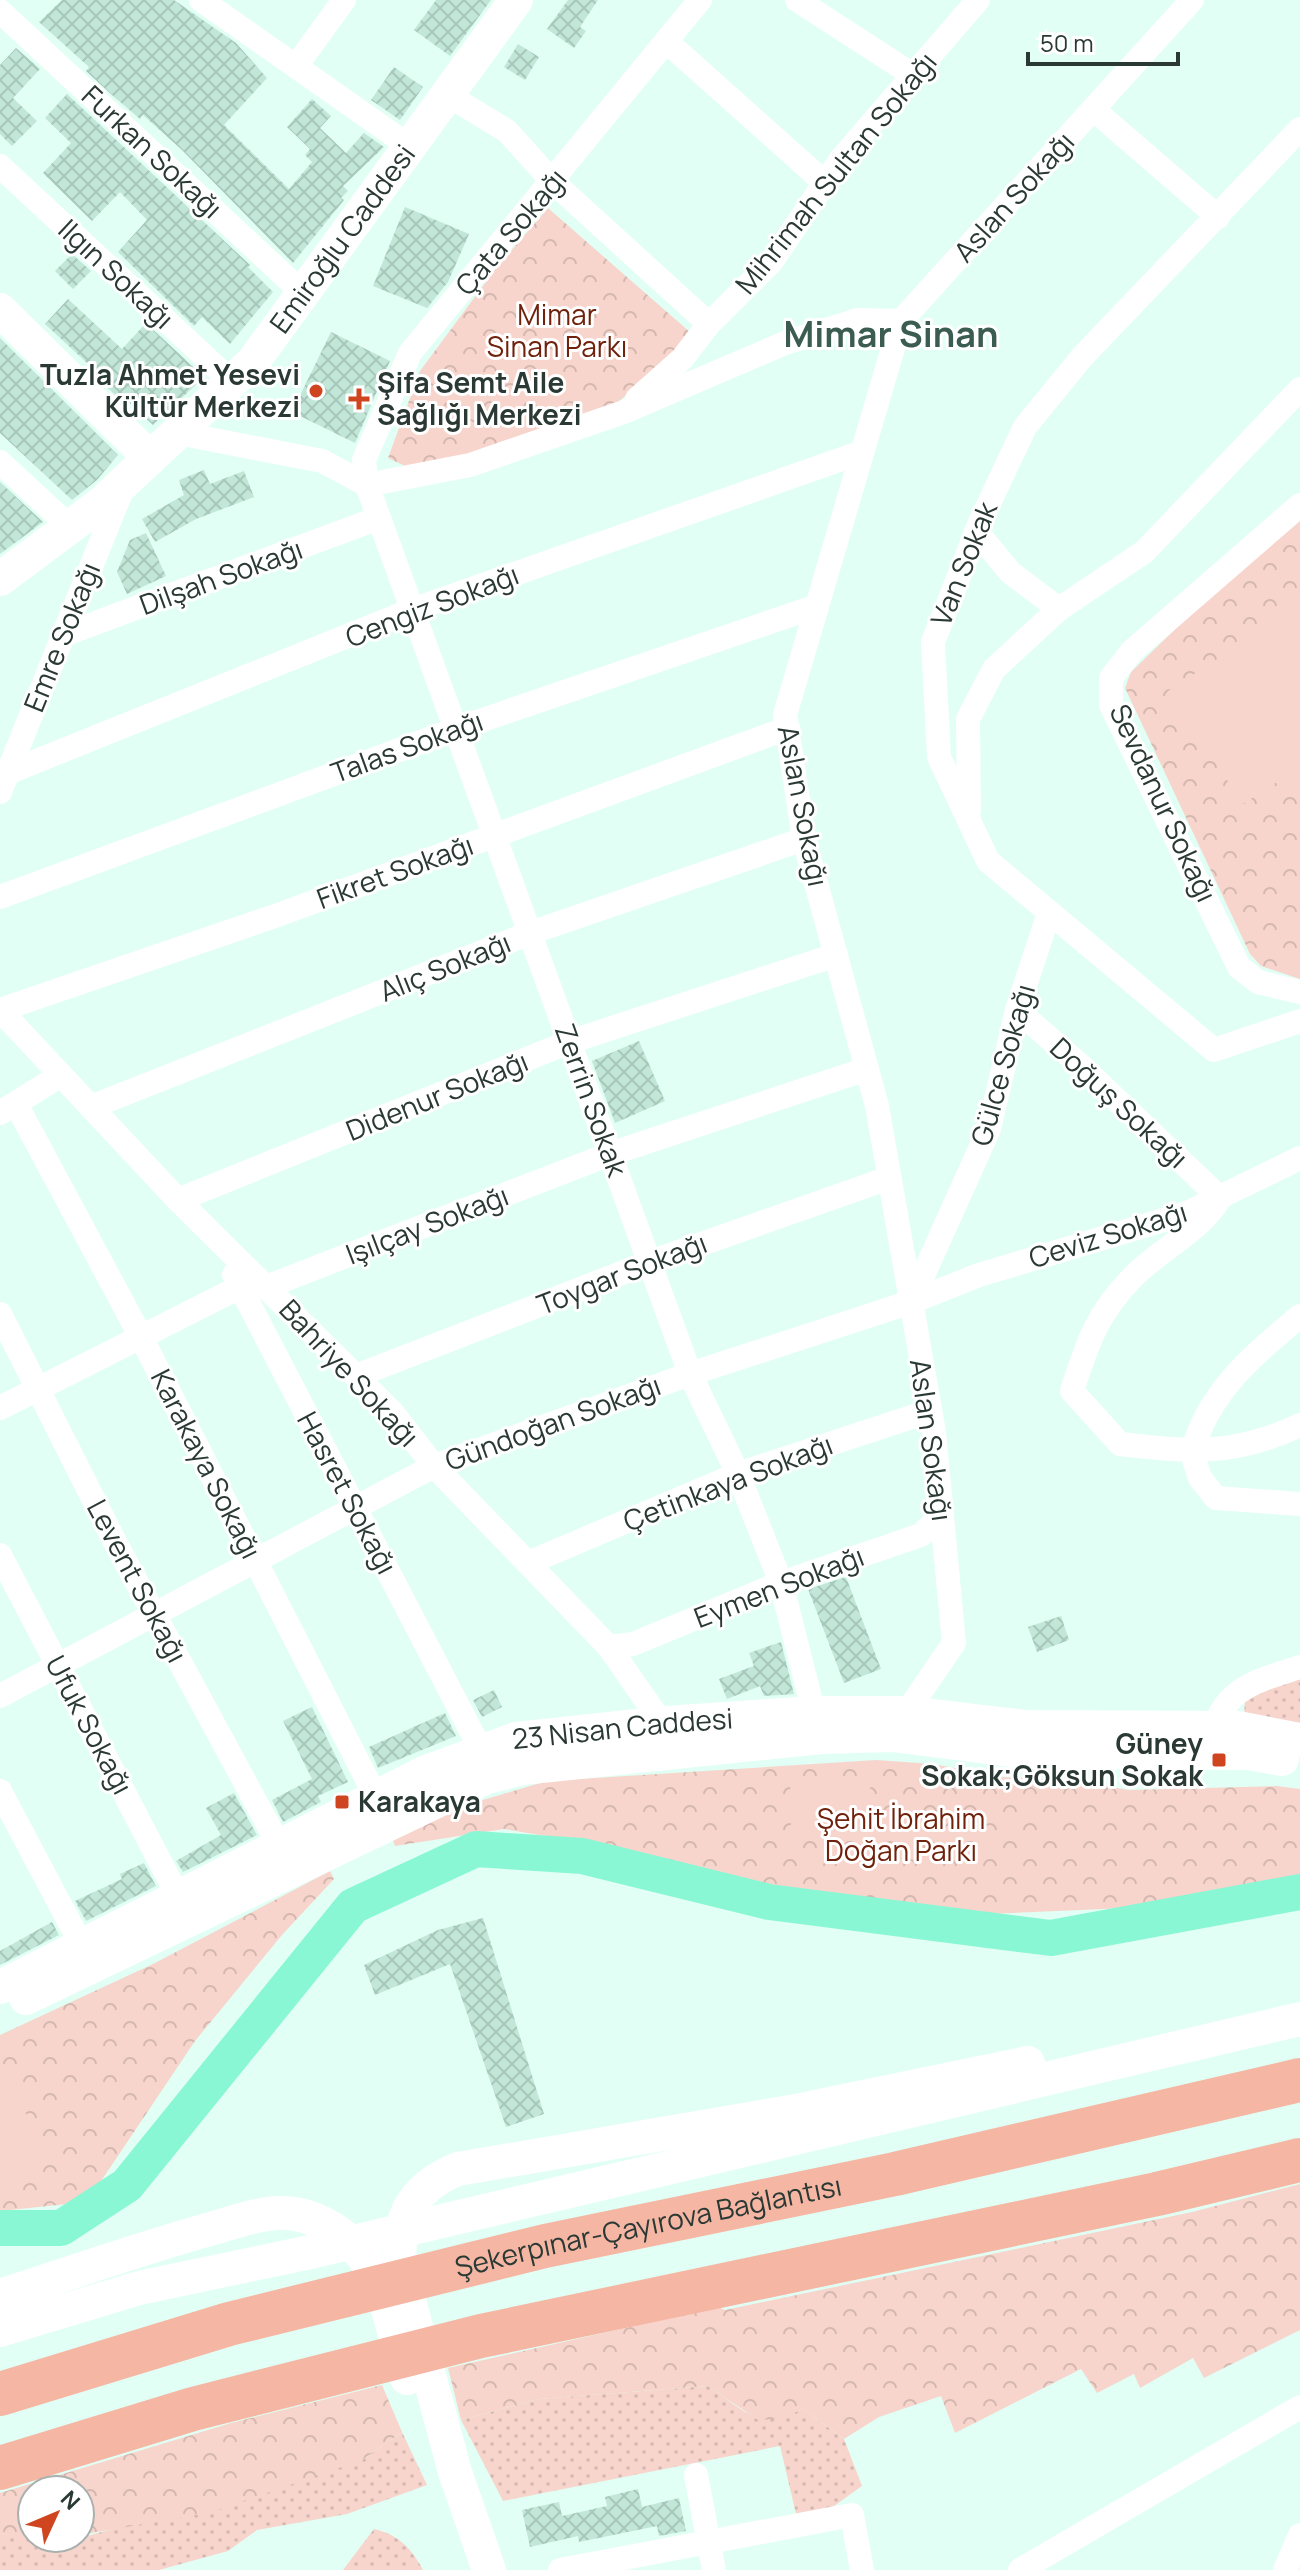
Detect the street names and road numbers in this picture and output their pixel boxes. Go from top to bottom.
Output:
street label: Mihrimah Sultan Sokağı [726,44,945,301]
street label: Furkan Sokağı [74,76,231,226]
street label: Aslan Sokağı [945,123,1082,270]
street label: Emiroğlu Caddesi [260,136,423,340]
street label: Çata Sokağı [446,160,574,303]
street label: Ilgın Sokağı [51,210,183,337]
street label: Van Sokak [921,495,1006,631]
street label: Dilşah Sokağı [134,529,307,623]
street label: Cengiz Sokağı [340,555,524,656]
street label: Emre Sokağı [14,556,108,717]
street label: Sevdanur Sokağı [1101,697,1226,908]
street label: Talas Sokağı [325,701,488,791]
street label: Aslan Sokağı [770,722,838,890]
street label: Fikret Sokağı [311,825,478,917]
street label: Alıç Sokağı [373,923,516,1010]
street label: Gülce Sokağı [961,980,1043,1150]
street label: Zerrin Sokak [547,1018,637,1182]
street label: Doğuş Sokağı [1043,1029,1197,1176]
street label: Didenur Sokağı [340,1041,533,1149]
street label: Işılçay Sokağı [340,1176,513,1272]
street label: Ceviz Sokağı [1024,1192,1191,1276]
street label: Toygar Sokağı [531,1223,712,1323]
street label: Bahriye Sokağı [272,1290,428,1454]
street label: Aslan Sokağı [902,1356,962,1523]
street label: Karakaya Sokağı [143,1362,271,1565]
street label: Gündoğan Sokağı [440,1365,666,1479]
street label: Hasret Sokağı [289,1405,407,1580]
street label: Çetinkaya Sokağı [618,1425,838,1539]
street label: Levent Sokağı [79,1492,197,1669]
street label: Eymen Sokağı [688,1536,869,1636]
street label: Ufuk Sokağı [37,1648,142,1801]
street label: 23 Nisan Caddesi [510,1698,734,1757]
street label: Şekerpınar-Çayırova Bağlantısı [451,2165,845,2286]

